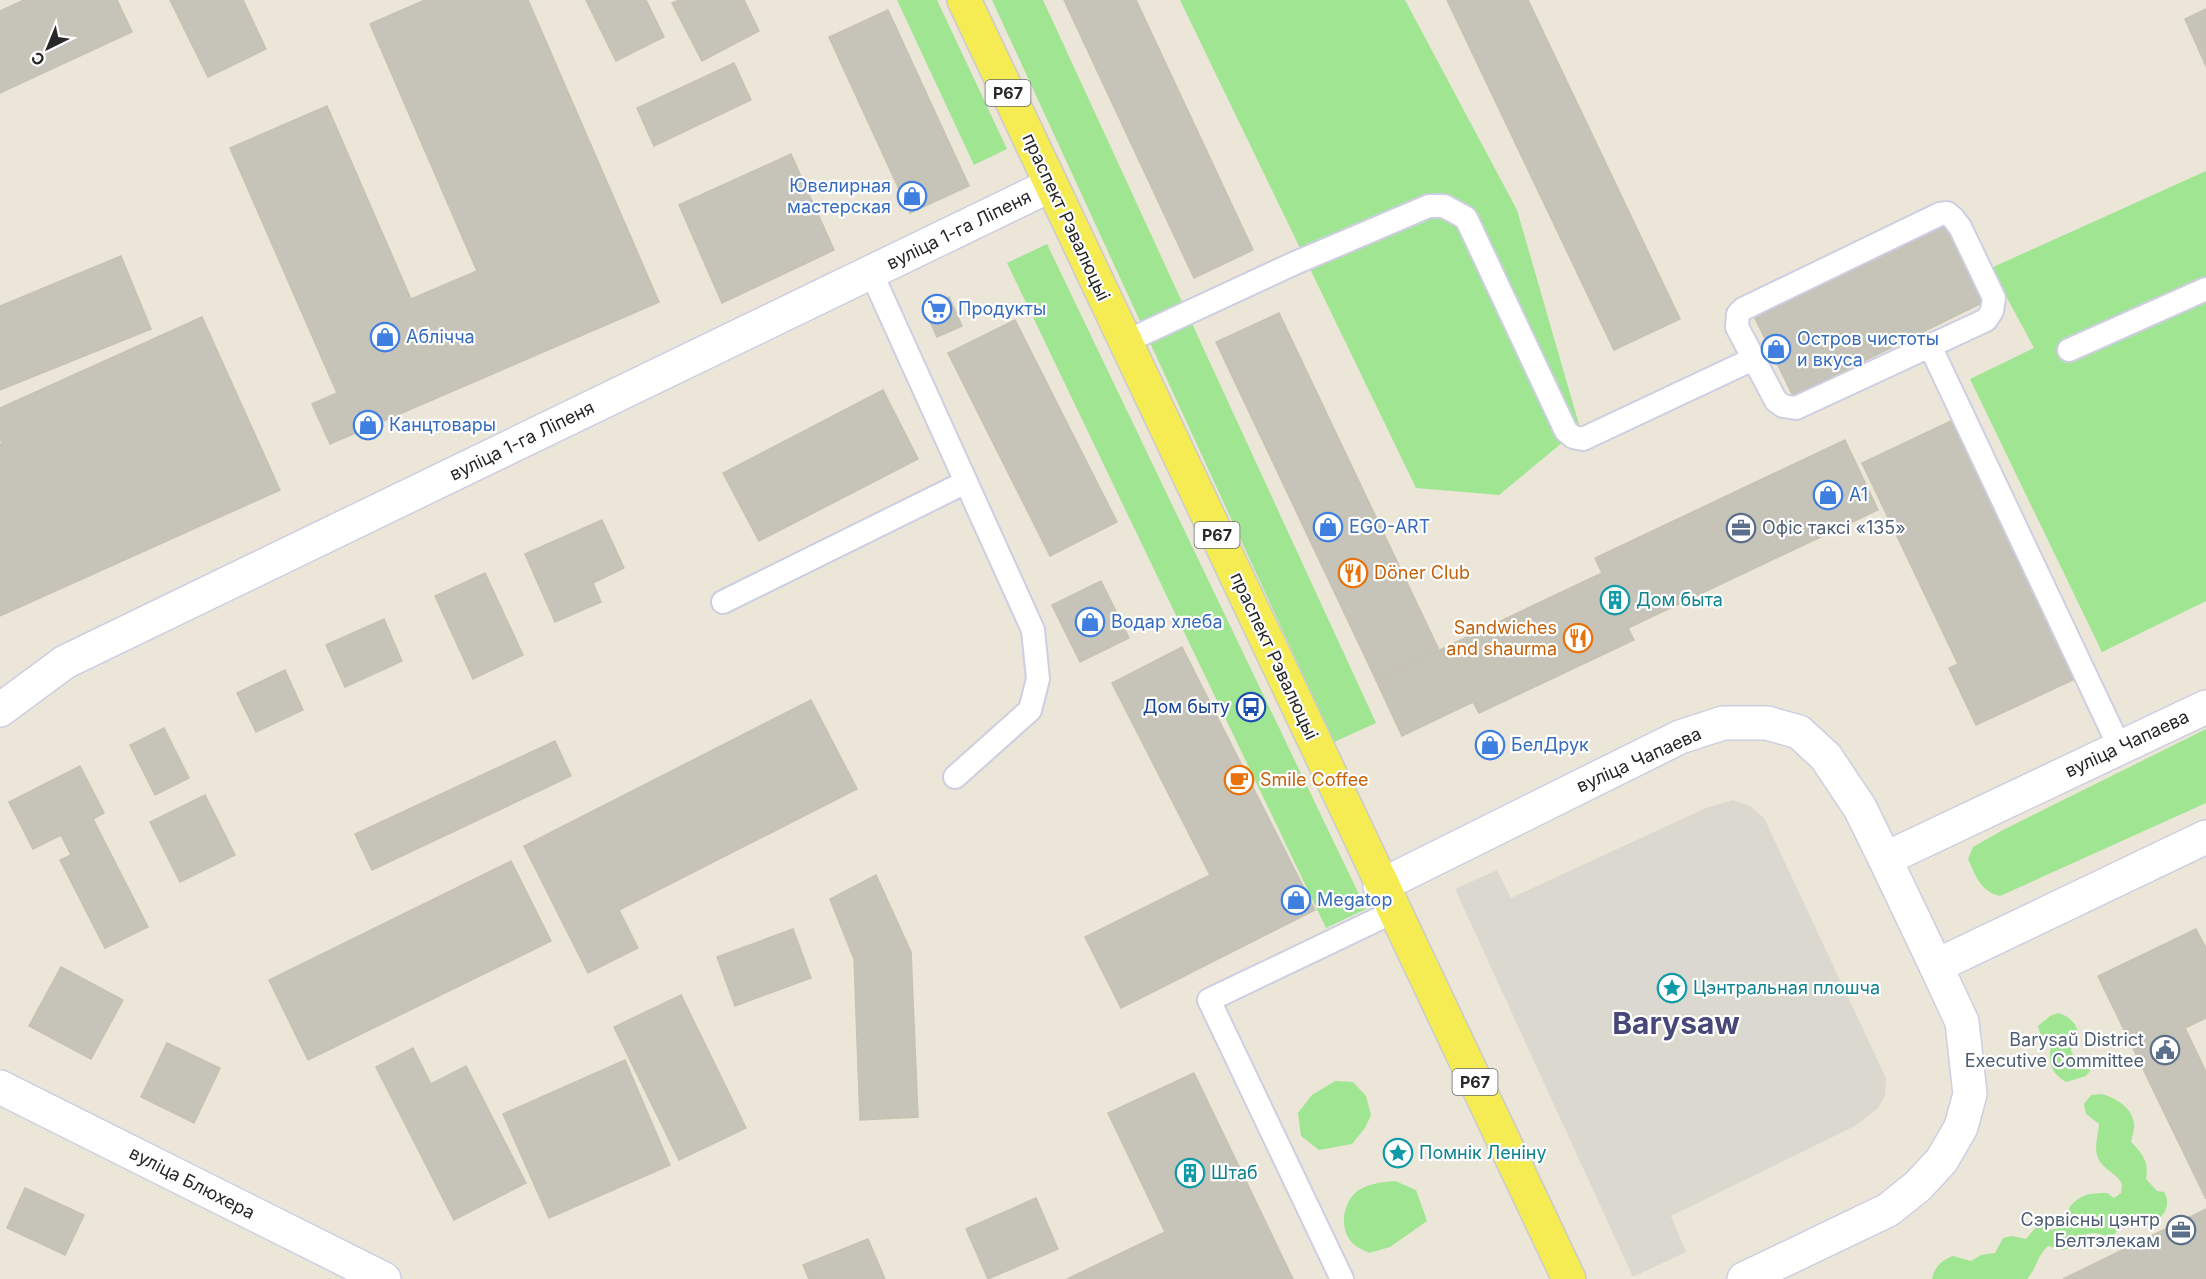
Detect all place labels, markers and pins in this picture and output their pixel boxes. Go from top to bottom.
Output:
place label: Ювелирная мастерская [787,175,891,217]
shop icon: Ювелирная мастерская [896,180,928,212]
supermarket icon: Продукты [921,293,953,325]
place label: Продукты [958,298,1046,319]
shop icon: Аблічча [369,321,401,353]
place label: Аблічча [406,326,475,347]
place label: Остров чистоты и вкуса [1797,328,1939,370]
shop icon: Остров чистоты и вкуса [1760,333,1792,365]
shop icon: Канцтовары [352,409,384,441]
place label: Канцтовары [389,414,496,435]
shop icon: A1 [1812,479,1844,511]
place label: A1 [1849,484,1868,505]
shop icon: EGO-ART [1312,511,1344,543]
office icon: Офіс таксі «135» [1725,512,1757,544]
place label: EGO-ART [1349,516,1430,537]
place label: Офіс таксі «135» [1762,517,1906,538]
restaurant icon: Döner Club [1337,557,1369,589]
place label: Döner Club [1374,562,1470,583]
building icon: Дом быта [1599,584,1631,616]
place label: Дом быта [1636,589,1723,610]
shop icon: Водар хлеба [1074,606,1106,638]
place label: Водар хлеба [1111,611,1223,632]
place label: Sandwiches and shaurma [1446,617,1557,659]
restaurant icon: Sandwiches and shaurma [1562,622,1594,654]
bus stop icon: Дом быту [1235,691,1267,723]
place label: Дом быту [1143,696,1230,717]
shop icon: БелДрук [1474,729,1506,761]
place label: БелДрук [1511,734,1589,755]
cafe icon: Smile Coffee [1223,764,1255,796]
place label: Smile Coffee [1260,769,1369,790]
shop icon: Megatop [1280,884,1312,916]
place label: Megatop [1317,889,1392,910]
place icon: Цэнтральная плошча [1656,972,1688,1004]
place label: Цэнтральная плошча [1693,977,1880,998]
place label: Barysaŭ District Executive Committee [1965,1029,2144,1071]
public building icon: Barysaŭ District Executive Committee [2149,1034,2181,1066]
place icon: Помнік Леніну [1382,1137,1414,1169]
place label: Помнік Леніну [1419,1142,1547,1163]
building icon: Штаб [1174,1157,1206,1189]
place label: Штаб [1211,1162,1258,1183]
place label: Сэрвісны цэнтр Белтэлекам [2021,1209,2160,1251]
office icon: Сэрвісны цэнтр Белтэлекам [2165,1214,2197,1246]

